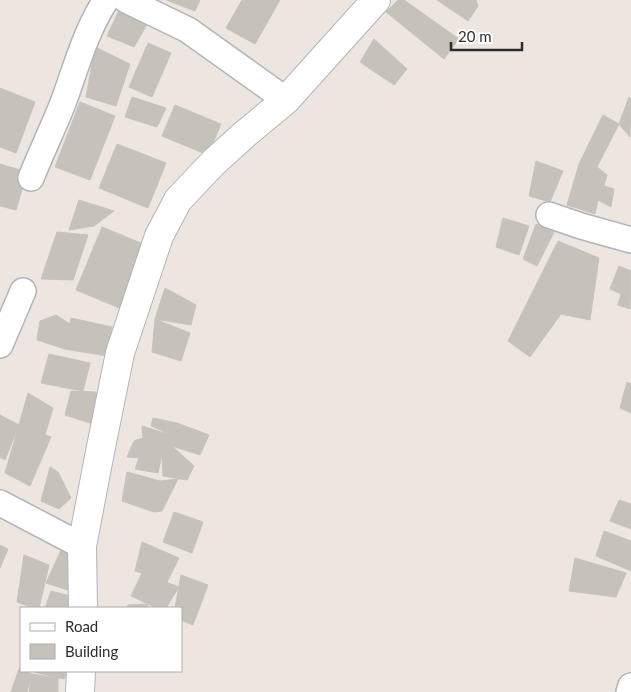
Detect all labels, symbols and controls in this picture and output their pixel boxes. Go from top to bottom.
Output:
scale bar [451,20,522,52]
text: 20 m [458,27,492,45]
legend [20,607,182,672]
text: Road [65,617,98,635]
text: Building [65,642,118,660]

